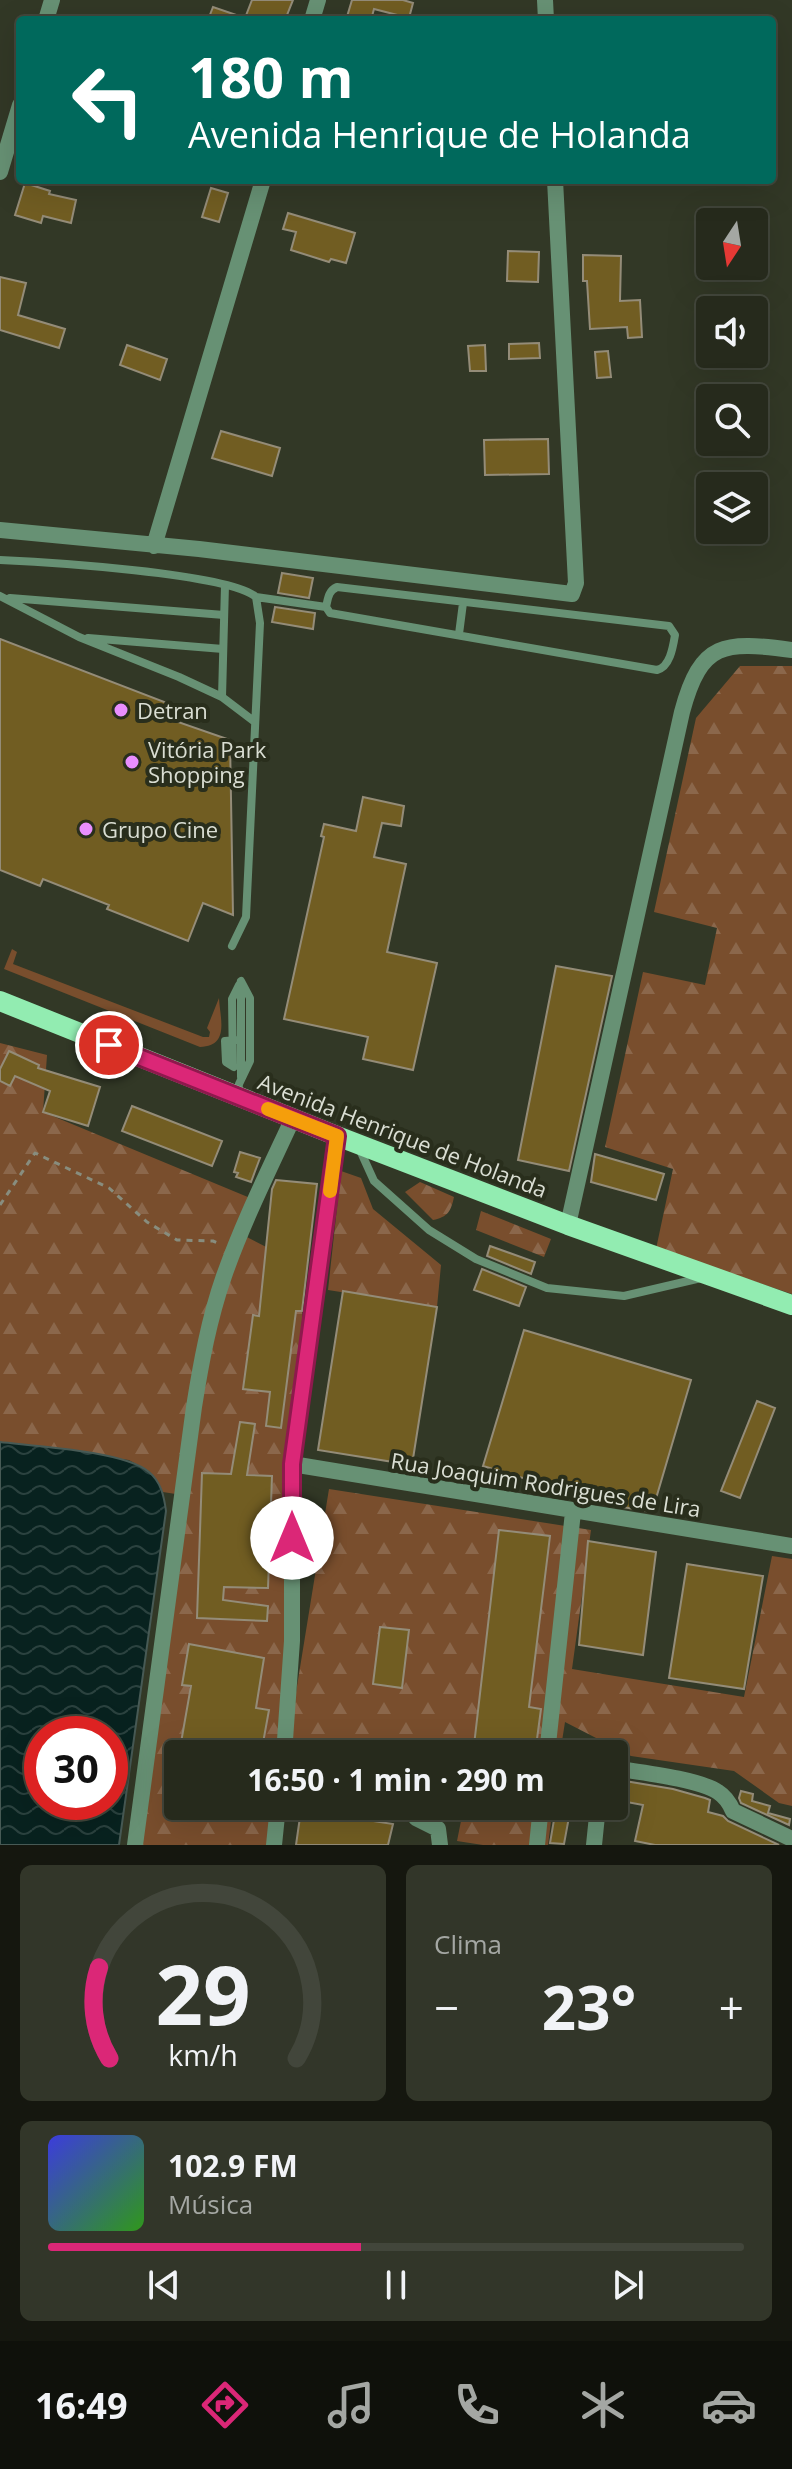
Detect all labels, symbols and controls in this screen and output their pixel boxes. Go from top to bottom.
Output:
text: 180 m [188,38,354,114]
icon: left [56,48,160,152]
text: Avenida Henrique de Holanda [188,110,691,159]
north arrow [696,208,768,280]
map controls [696,208,768,544]
button: sound [696,296,768,368]
button: search [696,384,768,456]
button: layers [696,472,768,544]
place label: Detran [137,695,208,725]
marker: Detran [112,701,130,719]
place label: Vitória Park Shopping [148,734,267,789]
marker: Vitória Park Shopping [123,753,141,771]
place label: Grupo Cine [102,814,218,844]
marker: Grupo Cine [77,820,95,838]
pin [75,1011,143,1079]
icon: arrive [87,1023,131,1067]
street label: Avenida Henrique de Holanda [254,1066,552,1204]
street label: Rua Joaquim Rodrigues de Lira [389,1445,703,1523]
position arrow [250,1496,334,1580]
speed limit sign: 30 [24,1716,128,1820]
text: 16:50 · 1 min · 290 m [247,1759,545,1800]
text: Clima [434,1926,502,1962]
text: 29 [155,1936,251,2049]
text: 23° [542,1966,636,2048]
text: − [434,1977,459,2037]
text: + [719,1977,744,2037]
text: km/h [168,2035,238,2074]
text: 102.9 FM [168,2145,298,2186]
text: Música [168,2186,253,2222]
icon: previous [142,2263,186,2307]
icon: pause [374,2263,418,2307]
icon: next [606,2263,650,2307]
icon: directions [197,2377,253,2433]
icon: music [323,2377,379,2433]
icon: phone [449,2377,505,2433]
icon: climate [575,2377,631,2433]
icon: car [701,2377,757,2433]
text: 16:49 [35,2381,128,2430]

